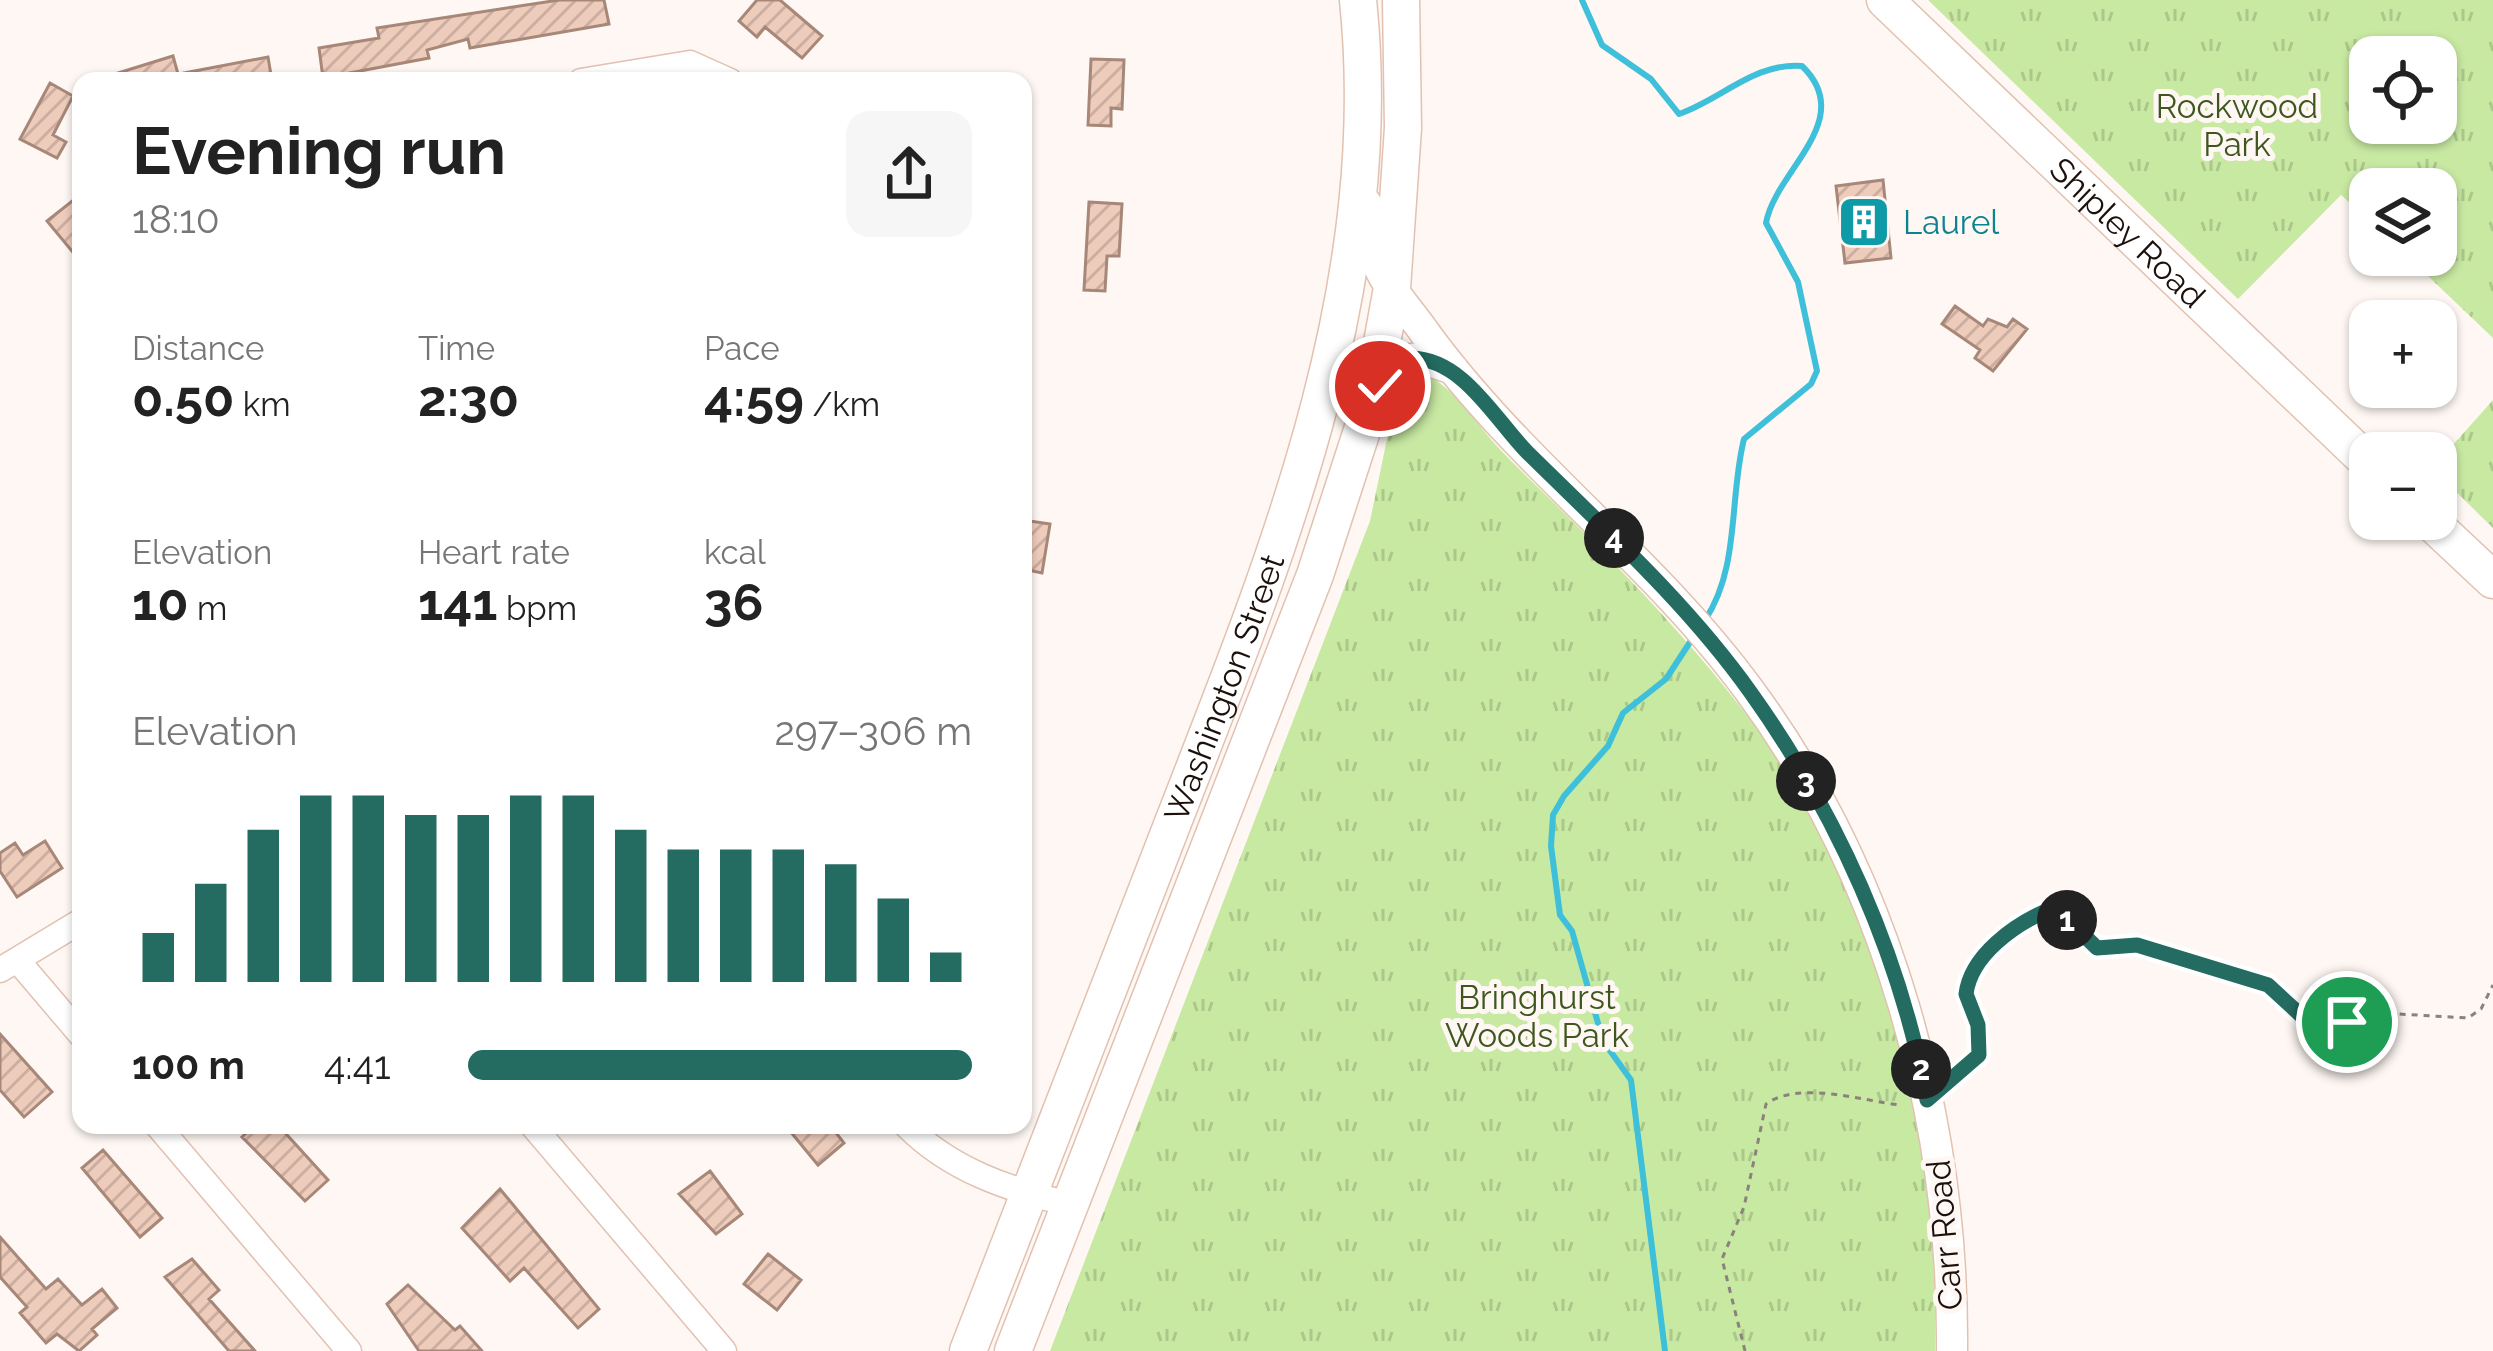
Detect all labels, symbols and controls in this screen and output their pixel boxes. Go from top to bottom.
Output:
map controls [2349,36,2457,540]
button: locate [2349,36,2457,144]
park label: Rockwood Park [2156,87,2318,164]
button: share [846,111,972,237]
text: Evening run [132,112,506,189]
street label: Shipley Road [2042,150,2213,316]
button: layers [2349,168,2457,276]
building icon: Laurel [1836,194,1892,250]
text: 18:10 [132,196,220,242]
place label: Laurel [1903,203,2000,242]
button: + [2349,300,2457,408]
text: Distance [132,329,264,368]
text: Time [418,329,495,368]
text: Pace [704,329,780,368]
pin [1329,335,1431,437]
icon: check [1347,353,1413,419]
text: 0.50 [132,368,234,428]
text: 2:30 [418,368,519,428]
text: 4:59 [704,368,804,428]
text: km [234,385,291,424]
text: /km [804,385,880,424]
button: − [2349,432,2457,540]
pin: 4 [1584,508,1644,568]
text: 4 [1605,518,1623,557]
text: Elevation [132,533,272,572]
text: Heart rate [418,533,570,572]
text: kcal [704,533,766,572]
street label: Washington Street [1156,549,1293,827]
text: 10 [132,572,189,632]
text: 141 [418,572,498,632]
text: 36 [704,572,763,632]
text: m [189,589,227,628]
text: bpm [498,589,577,628]
text: Elevation [132,708,298,754]
text: 297–306 m [775,708,972,754]
pin: 3 [1776,751,1836,811]
text: 3 [1797,761,1815,800]
pin: 1 [2037,890,2097,950]
text: 1 [2059,900,2075,939]
pin [2296,971,2398,1073]
park label: Bringhurst Woods Park [1445,978,1629,1055]
icon: arrive [2314,989,2380,1055]
pin: 2 [1891,1039,1951,1099]
text: 100 m [132,1042,245,1088]
text: 4:41 [324,1042,391,1088]
text: 2 [1912,1049,1930,1088]
street label: Carr Road [1919,1158,1970,1312]

